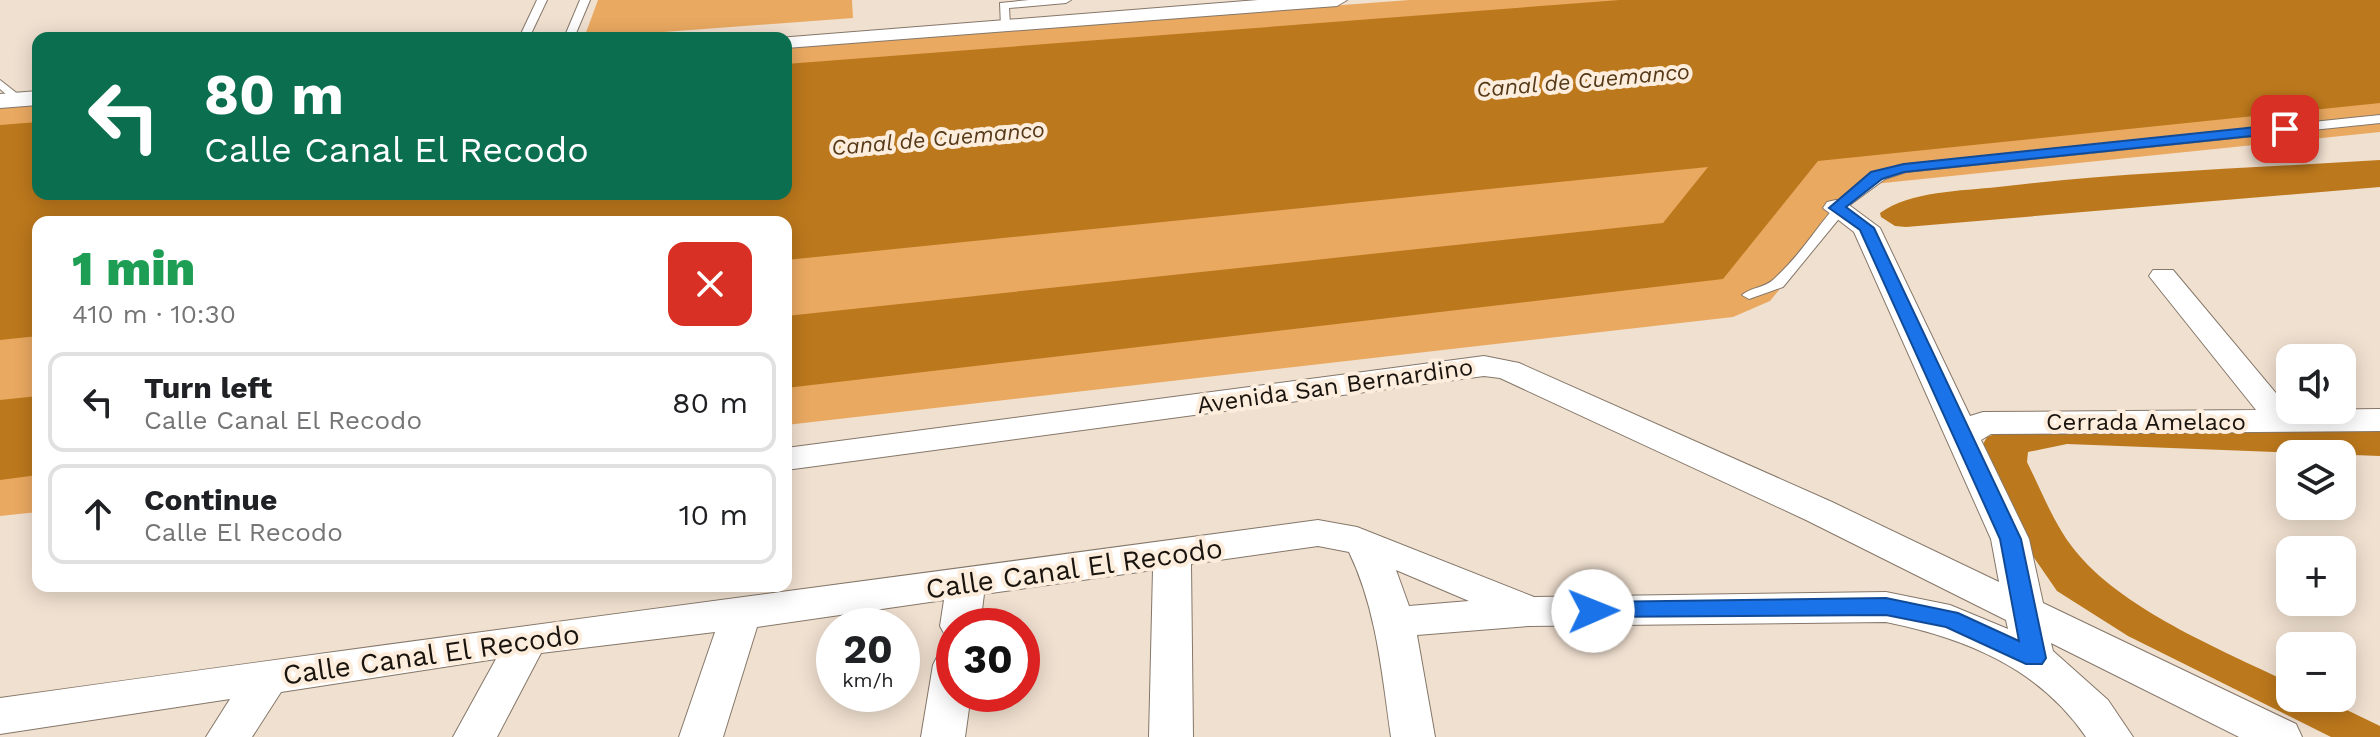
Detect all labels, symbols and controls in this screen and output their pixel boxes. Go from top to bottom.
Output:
water label: Canal de Cuemanco [1475,59,1691,102]
text: 80 m [204,62,344,128]
icon: left [72,64,176,168]
pin [2251,95,2319,163]
icon: arrive [2263,107,2307,151]
water label: Canal de Cuemanco [830,117,1046,160]
text: Calle Canal El Recodo [204,129,589,171]
text: 1 min [72,240,195,297]
button: close [668,242,752,326]
text: 410 m · 10:30 [72,299,236,329]
map controls [2276,344,2356,712]
button: sound [2276,344,2356,424]
street label: Avenida San Bernardino [1195,353,1475,419]
text: Turn left [144,370,272,405]
icon: left [76,380,120,424]
text: 80 m [672,385,748,420]
text: Calle Canal El Recodo [144,405,422,435]
street label: Cerrada Amelaco [2046,408,2246,436]
button: layers [2276,440,2356,520]
text: Continue [144,482,277,517]
icon: ahead [76,492,120,536]
text: 10 m [679,497,748,532]
text: Calle El Recodo [144,517,343,547]
street label: Calle Canal El Recodo [924,531,1225,606]
button: + [2276,536,2356,616]
position arrow [1551,569,1635,653]
speed limit sign: 30 [936,608,1040,712]
street label: Calle Canal El Recodo [281,617,582,692]
text: 20 [843,626,893,673]
button: − [2276,632,2356,712]
text: km/h [842,668,894,692]

